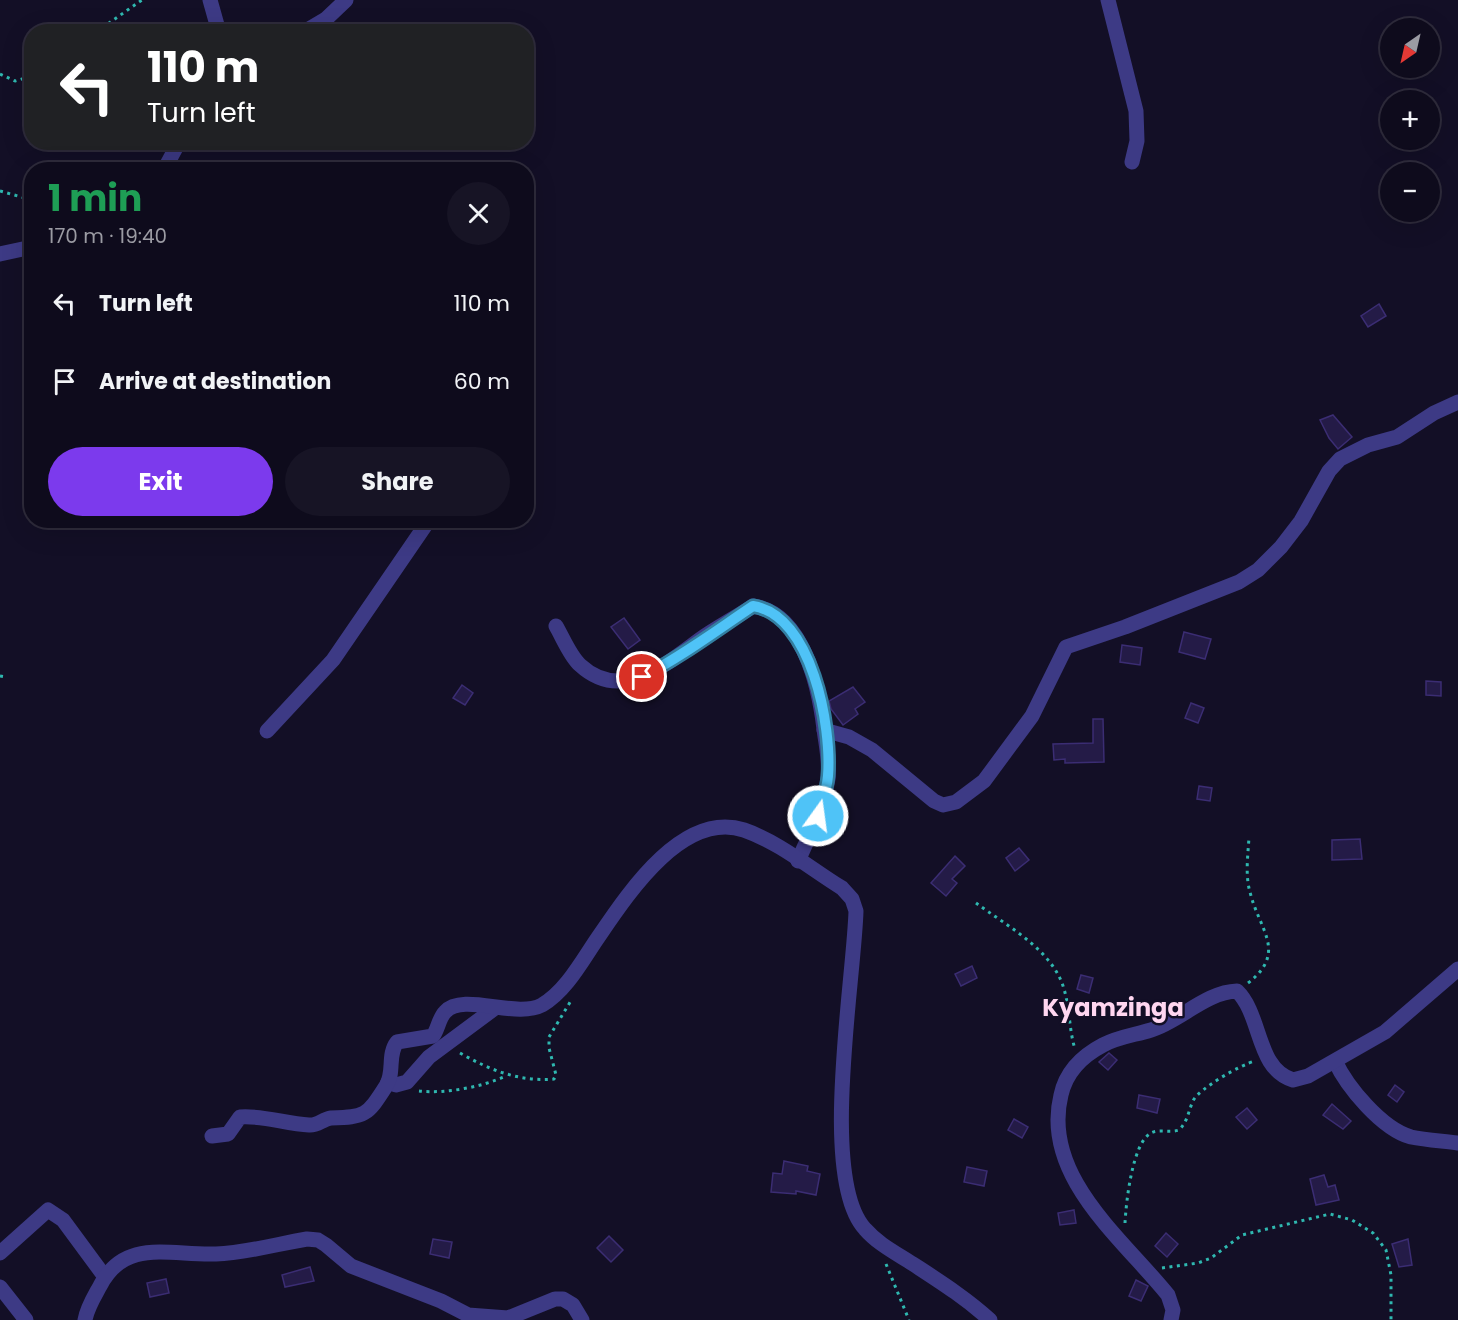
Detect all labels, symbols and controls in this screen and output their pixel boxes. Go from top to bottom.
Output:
north arrow [1380,18,1440,78]
map controls [1380,18,1440,222]
text: 110 m [147,38,259,97]
icon: left [48,48,126,126]
button: + [1380,90,1440,150]
text: Turn left [147,94,256,131]
button: − [1380,162,1440,222]
text: 1 min [48,173,142,224]
button: close [447,182,510,245]
text: 170 m · 19:40 [48,222,167,250]
icon: left [48,287,81,320]
text: Turn left [99,288,193,319]
text: 110 m [454,288,510,319]
icon: arrive [48,365,81,398]
text: Arrive at destination [99,366,331,397]
text: 60 m [454,366,510,397]
button: Exit [48,447,273,516]
button: Share [285,447,510,516]
pin [616,651,667,702]
icon: arrive [625,660,658,693]
position arrow [786,784,850,848]
district label: Kyamzinga [1042,991,1184,1024]

